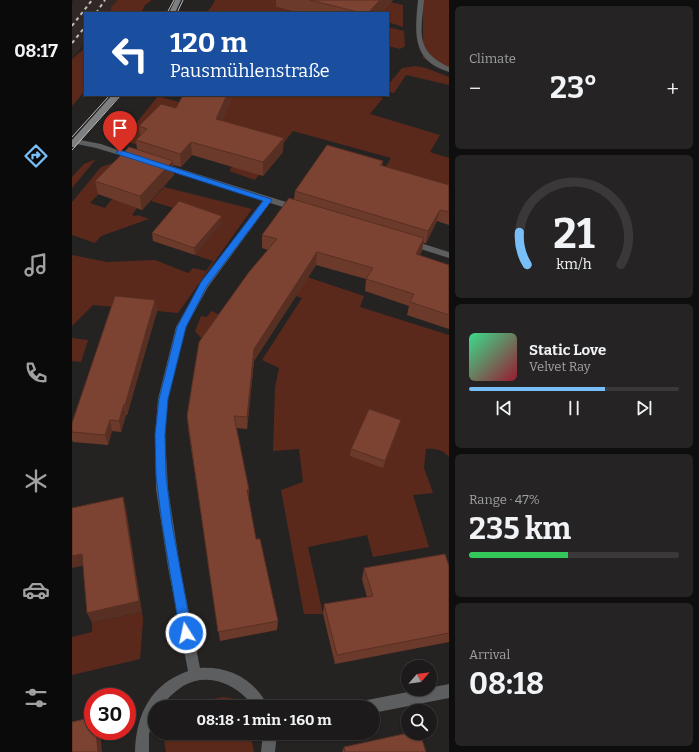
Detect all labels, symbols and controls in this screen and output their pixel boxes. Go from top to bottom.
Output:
text: 120 m [170,26,247,59]
icon: left [104,28,156,80]
text: 08:17 [14,40,58,62]
text: Climate [469,51,516,66]
text: Pausmühlenstraße [170,60,330,82]
text: 23° [550,70,597,106]
text: − [469,75,481,102]
text: + [666,75,679,102]
pin [103,111,137,152]
icon: arrive [109,117,131,139]
icon: directions [22,142,50,170]
text: 21 [553,209,595,259]
icon: music [22,251,50,279]
text: km/h [556,255,592,272]
text: Static Love [529,341,606,359]
icon: phone [22,359,50,387]
text: Velvet Ray [529,359,591,374]
icon: previous [493,397,515,419]
icon: pause [563,397,585,419]
icon: next [633,397,655,419]
icon: climate [22,467,50,495]
text: Range · 47% [469,492,540,507]
text: 235 km [469,511,571,547]
icon: car [22,576,50,604]
position arrow [165,612,207,654]
text: Arrival [469,647,510,662]
north arrow [401,660,437,696]
map controls [401,660,437,740]
text: 08:18 [469,666,544,702]
icon: filters [22,684,50,712]
speed limit sign: 30 [84,688,136,740]
button: search [401,704,437,740]
text: 08:18 · 1 min · 160 m [196,711,332,729]

